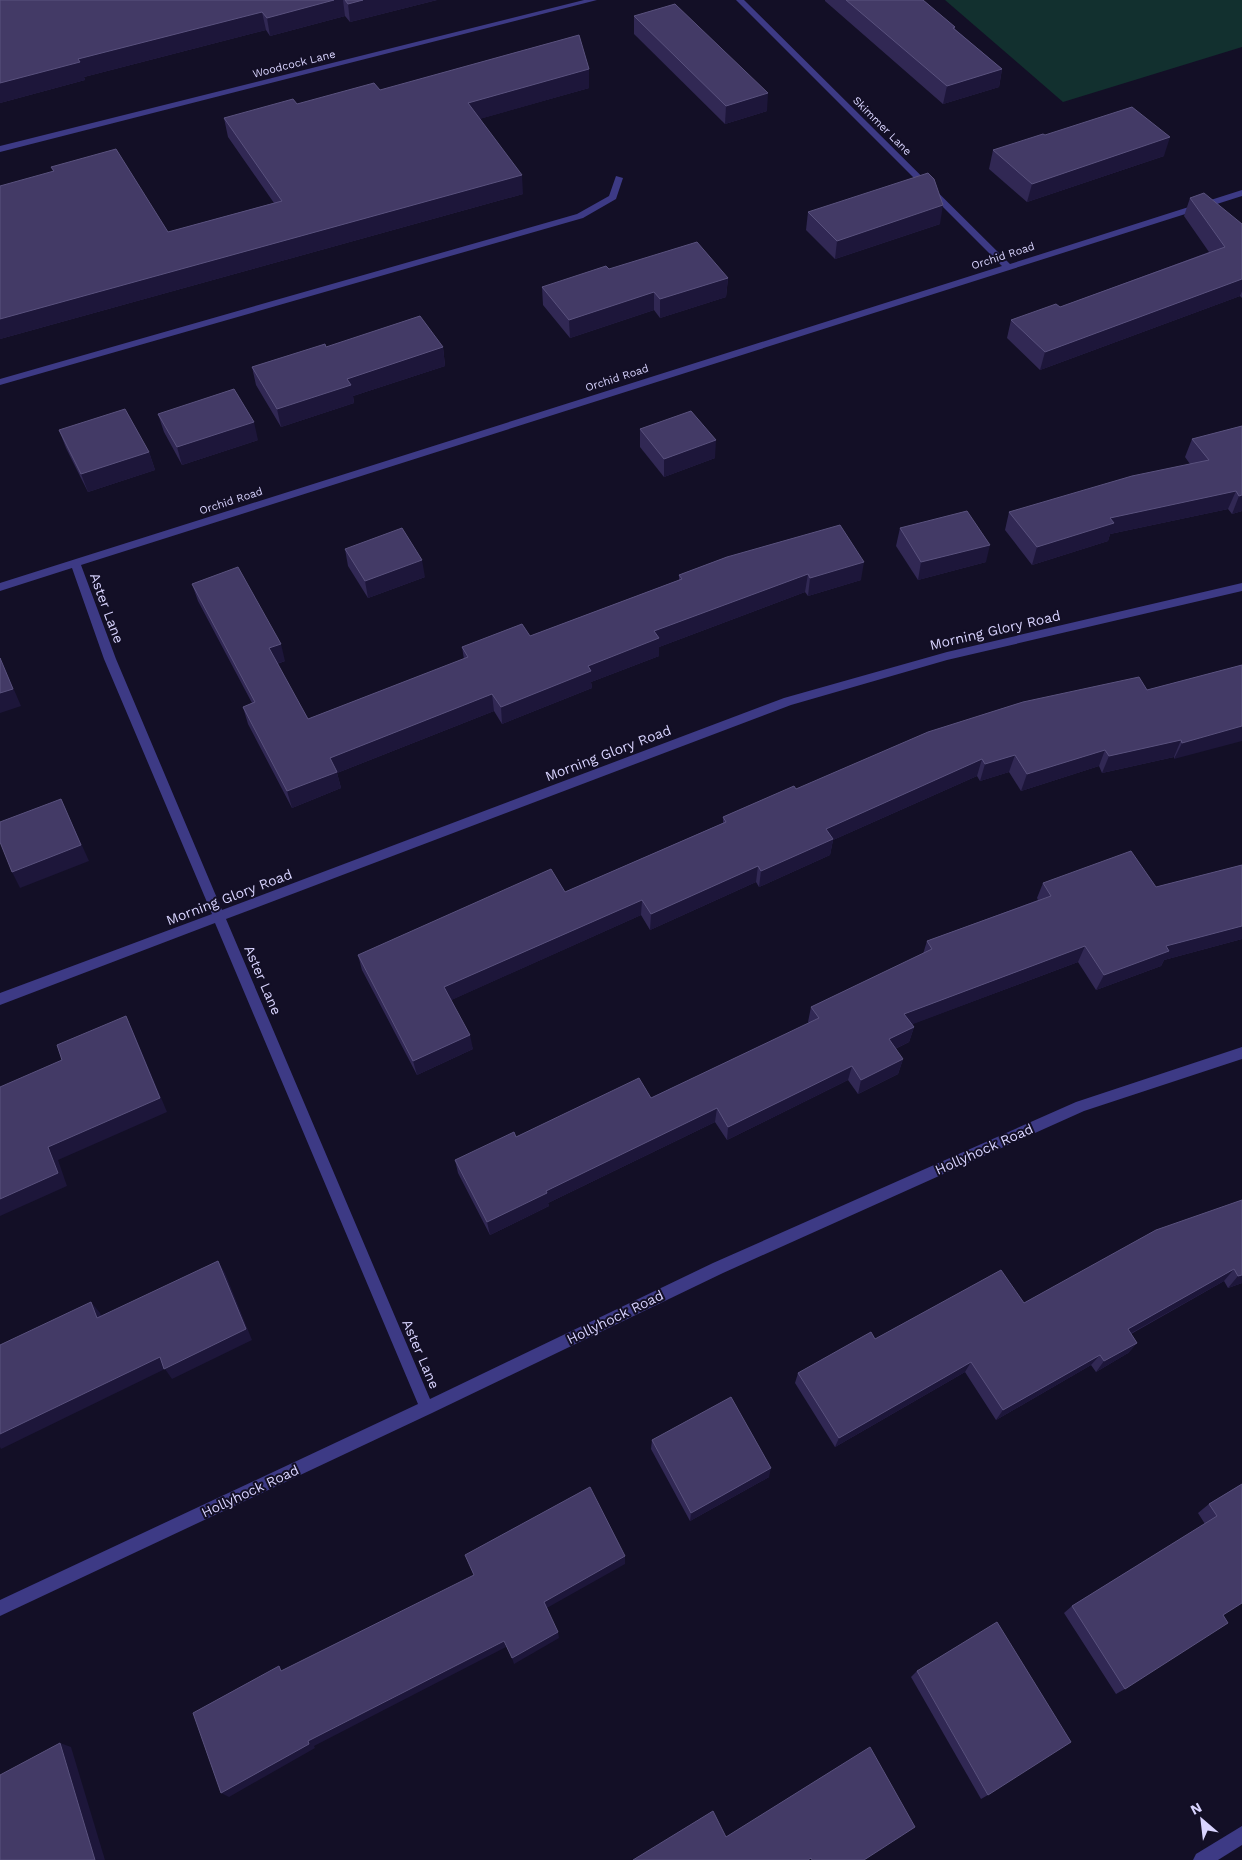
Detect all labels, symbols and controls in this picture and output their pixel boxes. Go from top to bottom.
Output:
street label: Woodcock Lane [251,47,337,81]
street label: Skimmer Lane [850,94,914,158]
street label: Orchid Road [970,240,1036,272]
street label: Orchid Road [584,362,650,394]
street label: Orchid Road [198,485,264,517]
street label: Aster Lane [87,571,127,645]
street label: Morning Glory Road [928,607,1062,653]
street label: Morning Glory Road [543,722,673,784]
street label: Morning Glory Road [164,866,294,928]
street label: Aster Lane [241,943,285,1017]
street label: Hollyhock Road [933,1120,1035,1178]
street label: Hollyhock Road [564,1287,666,1347]
street label: Aster Lane [399,1317,443,1391]
street label: Hollyhock Road [199,1461,301,1521]
north arrow [1177,1795,1227,1845]
text: N [1188,1799,1204,1818]

